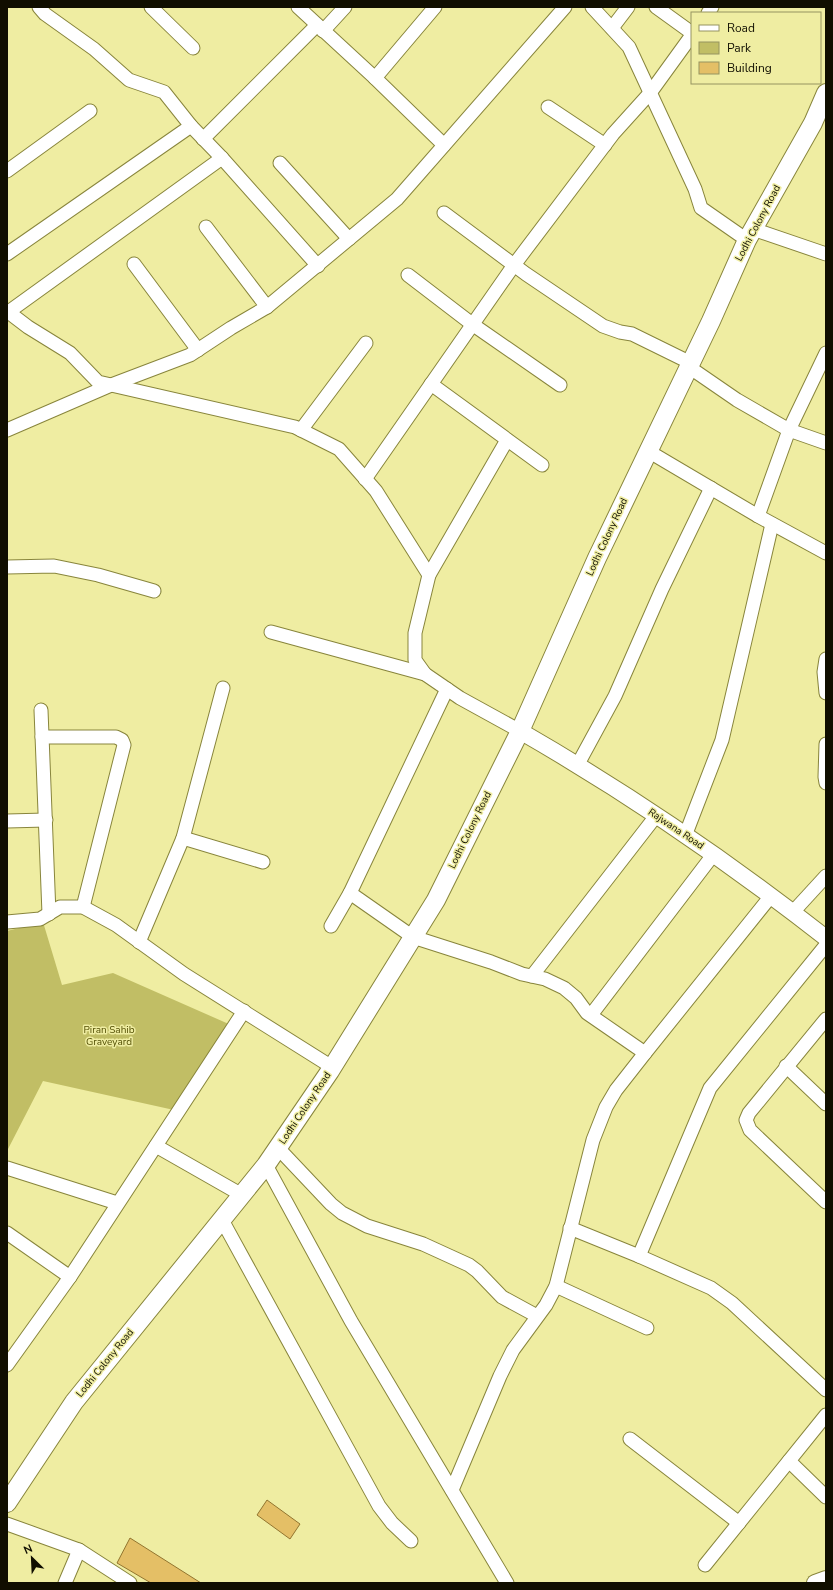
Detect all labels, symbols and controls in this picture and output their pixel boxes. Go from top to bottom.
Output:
legend [691,12,821,84]
text: Road [727,20,755,36]
text: Park [727,40,752,56]
text: Building [727,60,772,76]
street label: Lodhi Colony Road [732,182,784,264]
street label: Lodhi Colony Road [583,496,631,578]
street label: Lodhi Colony Road [445,789,495,871]
street label: Rajwana Road [645,805,707,853]
park label: Piran Sahib Graveyard [83,1023,135,1049]
street label: Lodhi Colony Road [276,1069,334,1147]
street label: Lodhi Colony Road [73,1326,137,1400]
north arrow [12,1538,52,1578]
text: N [21,1541,35,1558]

